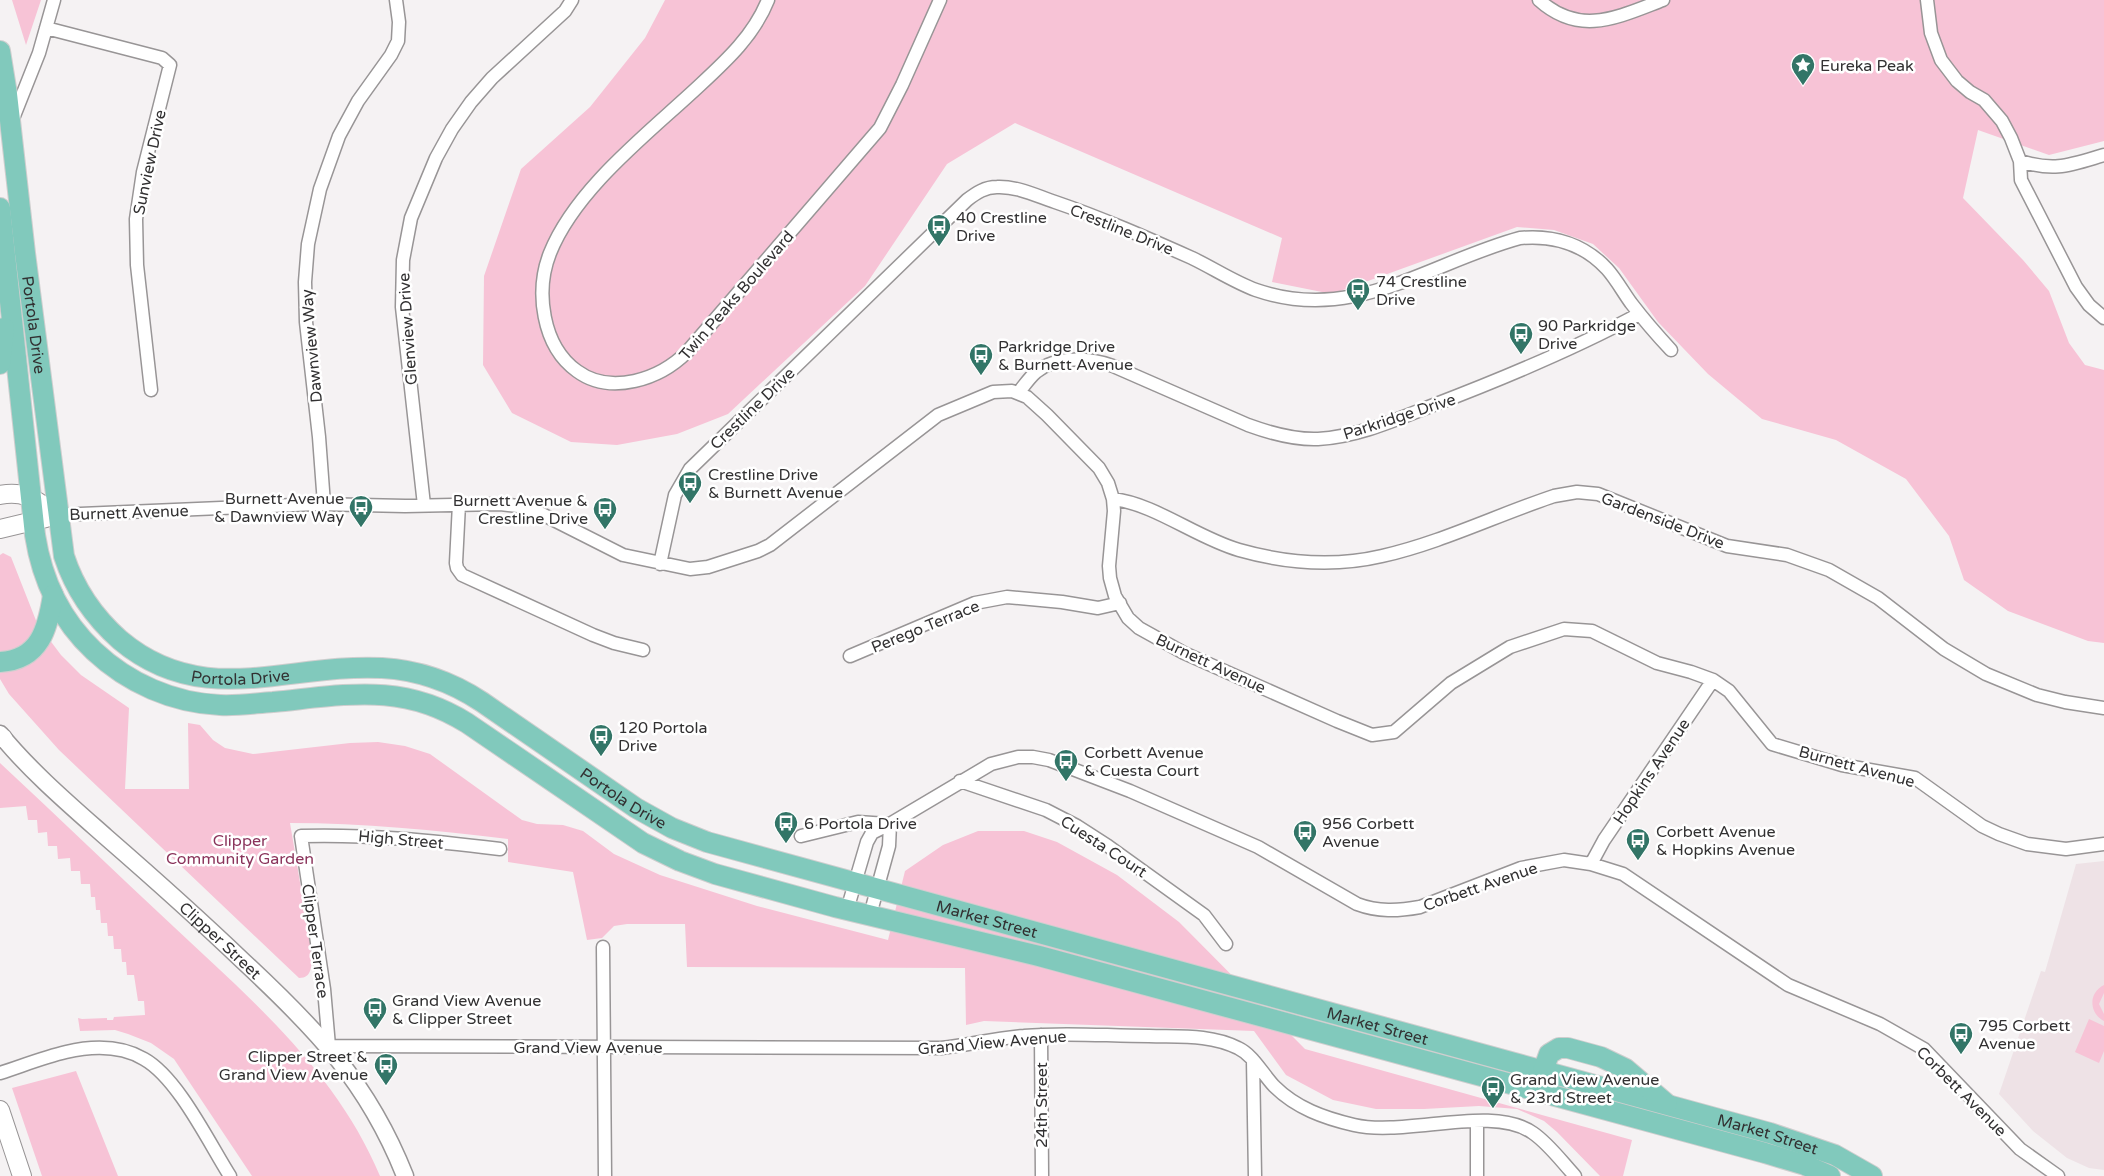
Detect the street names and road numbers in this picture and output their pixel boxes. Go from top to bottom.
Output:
street label: Sunview Drive [129,108,171,216]
street label: Crestline Drive [1067,200,1176,260]
street label: Twin Peaks Boulevard [675,227,798,364]
street label: Glenview Drive [394,272,422,386]
street label: Portola Drive [17,275,49,375]
street label: Dawnview Way [297,288,327,404]
street label: Crestline Drive [706,363,799,454]
street label: Parkridge Drive [1341,389,1458,445]
street label: Gardenside Drive [1598,488,1727,554]
street label: Burnett Avenue [69,501,189,525]
street label: Perego Terrace [868,596,982,658]
street label: Burnett Avenue [1152,630,1269,698]
street label: Portola Drive [190,665,291,690]
street label: Hopkins Avenue [1609,715,1695,828]
street label: Burnett Avenue [1797,742,1917,792]
street label: Portola Drive [576,764,670,834]
street label: Cuesta Court [1056,811,1151,882]
street label: High Street [357,826,444,854]
street label: Corbett Avenue [1421,858,1540,916]
street label: Clipper Terrace [297,883,333,1000]
street label: Market Street [934,896,1040,943]
street label: Clipper Street [175,898,265,984]
street label: Market Street [1324,1003,1430,1050]
street label: Grand View Avenue [917,1027,1067,1059]
street label: Grand View Avenue [513,1038,663,1058]
street label: Corbett Avenue [1912,1042,2011,1141]
street label: 24th Street [1032,1062,1052,1148]
street label: Market Street [1715,1110,1821,1160]

